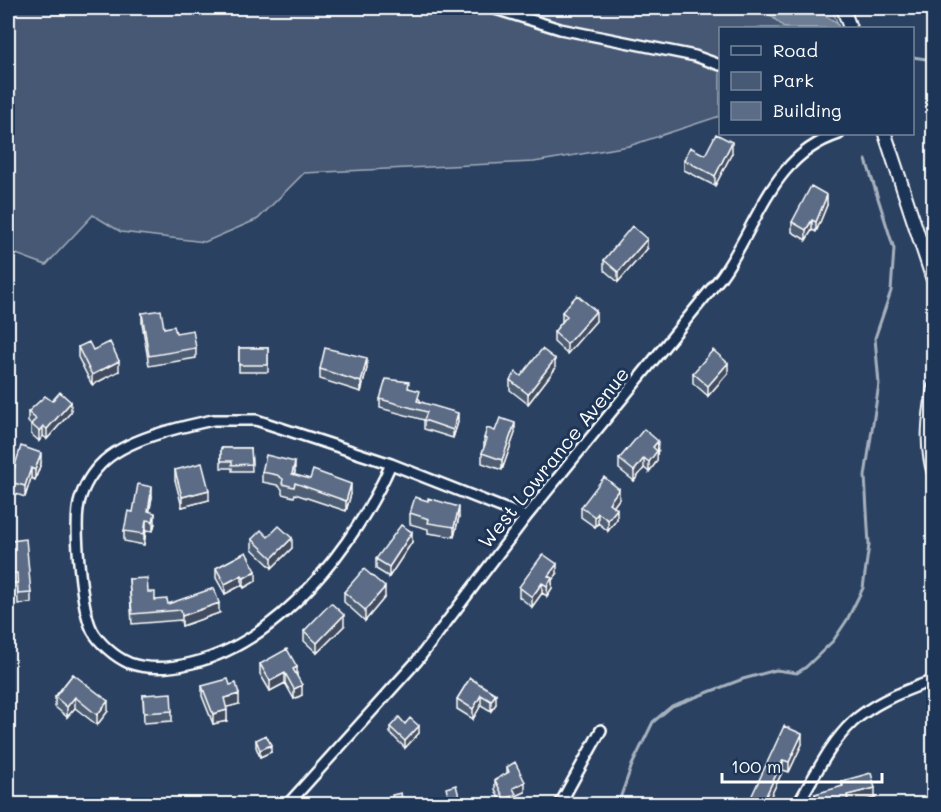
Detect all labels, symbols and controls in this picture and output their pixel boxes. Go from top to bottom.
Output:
legend [719,27,914,135]
text: Road [773,38,818,62]
text: Park [773,68,814,92]
text: Building [773,98,841,122]
street label: West Lowrance Avenue [472,361,634,553]
scale bar [722,746,882,784]
text: 100 m [731,754,781,778]

